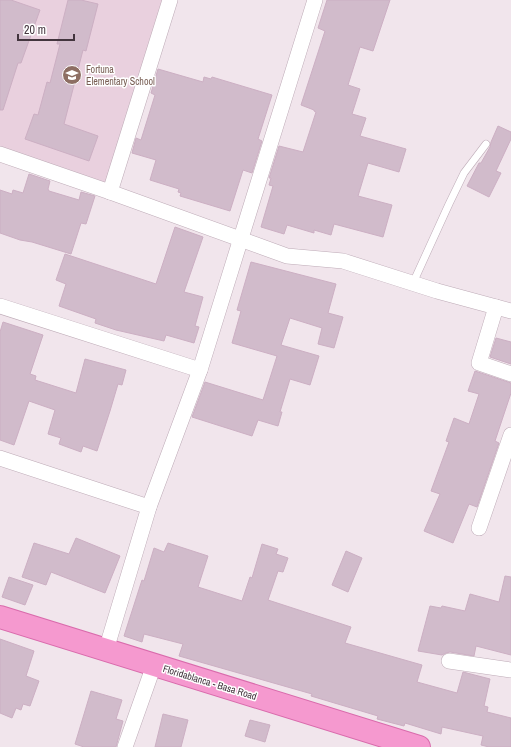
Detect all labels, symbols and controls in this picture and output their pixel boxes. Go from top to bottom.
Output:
scale bar [18,16,74,42]
text: 20 m [24,22,46,38]
place label: Fortuna Elementary School [86,63,155,88]
school or university icon: Fortuna Elementary School [61,64,83,86]
street label: Floridablanca - Basa Road [161,662,258,703]

